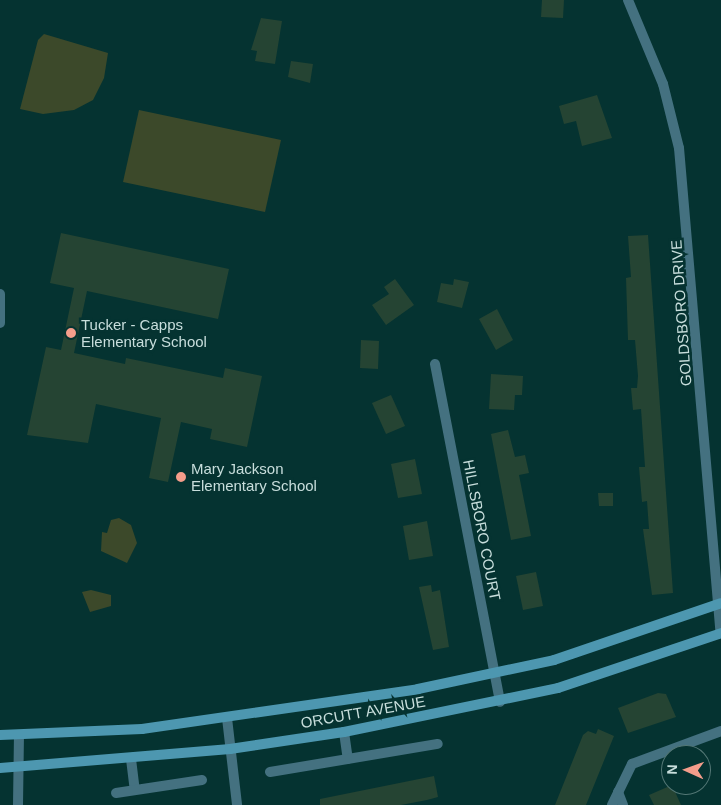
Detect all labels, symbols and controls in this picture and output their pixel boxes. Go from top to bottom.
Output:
street label: GOLDSBORO DRIVE [667,239,695,387]
place label: Tucker - Capps Elementary School [81,315,207,350]
marker: Tucker - Capps Elementary School [65,327,77,339]
street label: HILLSBORO COURT [460,458,504,602]
place label: Mary Jackson Elementary School [191,459,317,494]
marker: Mary Jackson Elementary School [175,471,187,483]
street label: ORCUTT AVENUE [299,692,427,732]
north arrow [661,745,711,795]
text: N [664,764,680,775]

